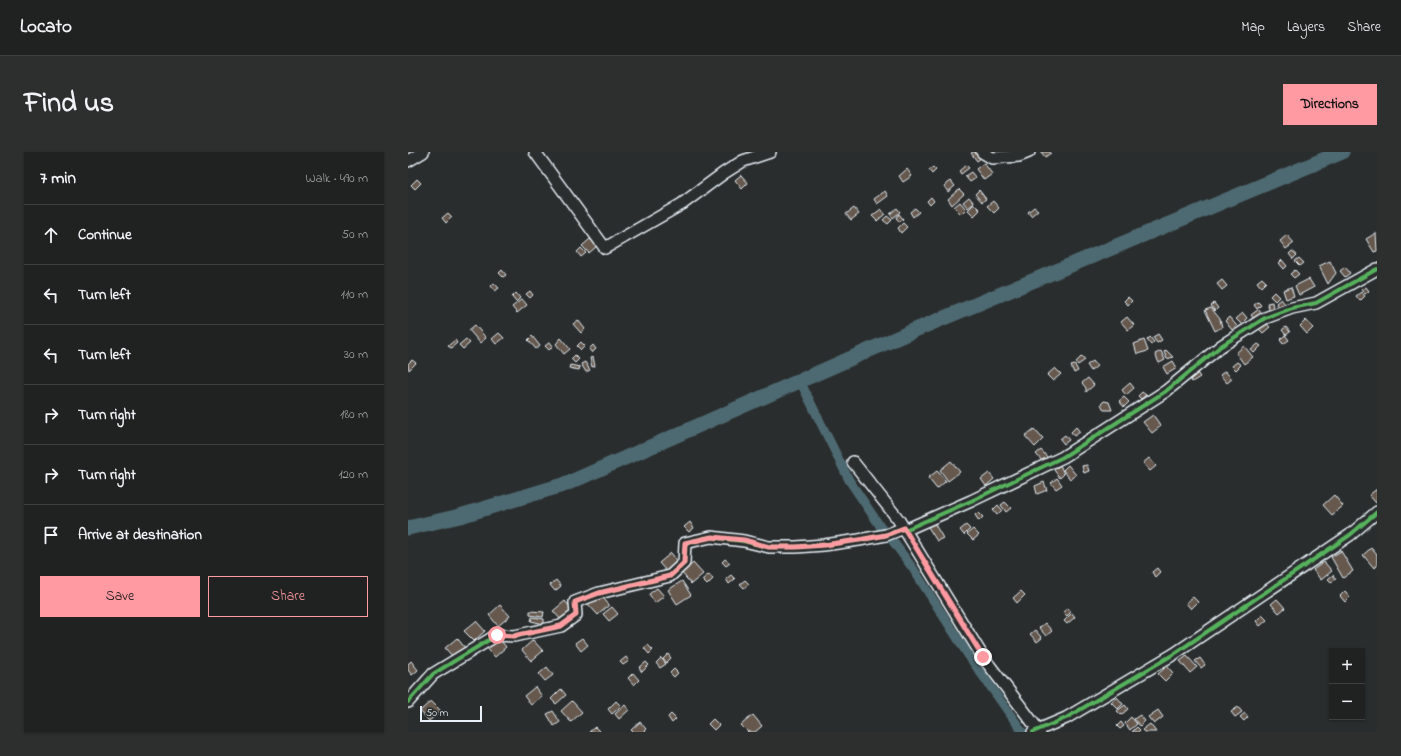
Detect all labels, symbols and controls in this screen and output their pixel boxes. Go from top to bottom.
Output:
text: Locato [20,14,72,41]
text: Map [1241,17,1265,38]
text: Layers [1287,17,1325,38]
text: Share [1347,17,1381,38]
text: Find us [24,84,114,125]
button: Directions [1283,84,1377,125]
text: 7 min [40,166,76,191]
text: Walk · 490 m [306,169,368,188]
icon: ahead [40,224,62,246]
text: Continue [78,224,132,246]
text: 50 m [342,225,368,244]
icon: left [40,284,62,306]
text: Turn left [78,284,131,306]
text: 110 m [341,285,368,304]
icon: left [40,344,62,366]
text: Turn left [78,344,131,366]
text: 30 m [344,345,368,364]
icon: right [40,404,62,426]
text: Turn right [78,404,136,426]
text: 180 m [340,405,368,424]
icon: right [40,464,62,486]
text: Turn right [78,464,136,486]
text: 120 m [338,465,368,484]
icon: arrive [40,524,62,546]
text: Arrive at destination [78,524,202,546]
button: Save [40,576,200,617]
button: Share [208,576,368,617]
route start [488,626,506,644]
route end [974,648,992,666]
map controls [1329,648,1365,720]
button: + [1329,648,1365,684]
button: − [1329,684,1365,720]
scale bar [420,704,482,723]
text: 50 m [426,705,448,721]

